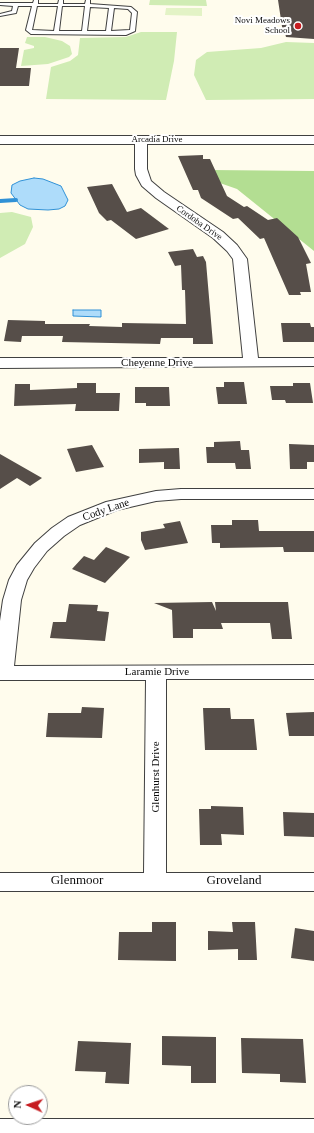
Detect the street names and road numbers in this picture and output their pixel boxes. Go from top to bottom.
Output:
street label: Arcadia Drive [131,135,183,145]
street label: Cordoba Drive [174,203,224,243]
street label: Cheyenne Drive [121,356,193,370]
street label: Cody Lane [81,496,131,524]
street label: Laramie Drive [125,665,189,679]
street label: Glenhurst Drive [149,741,163,813]
street label: Glenmoor [51,873,103,889]
street label: Groveland [207,873,261,889]

